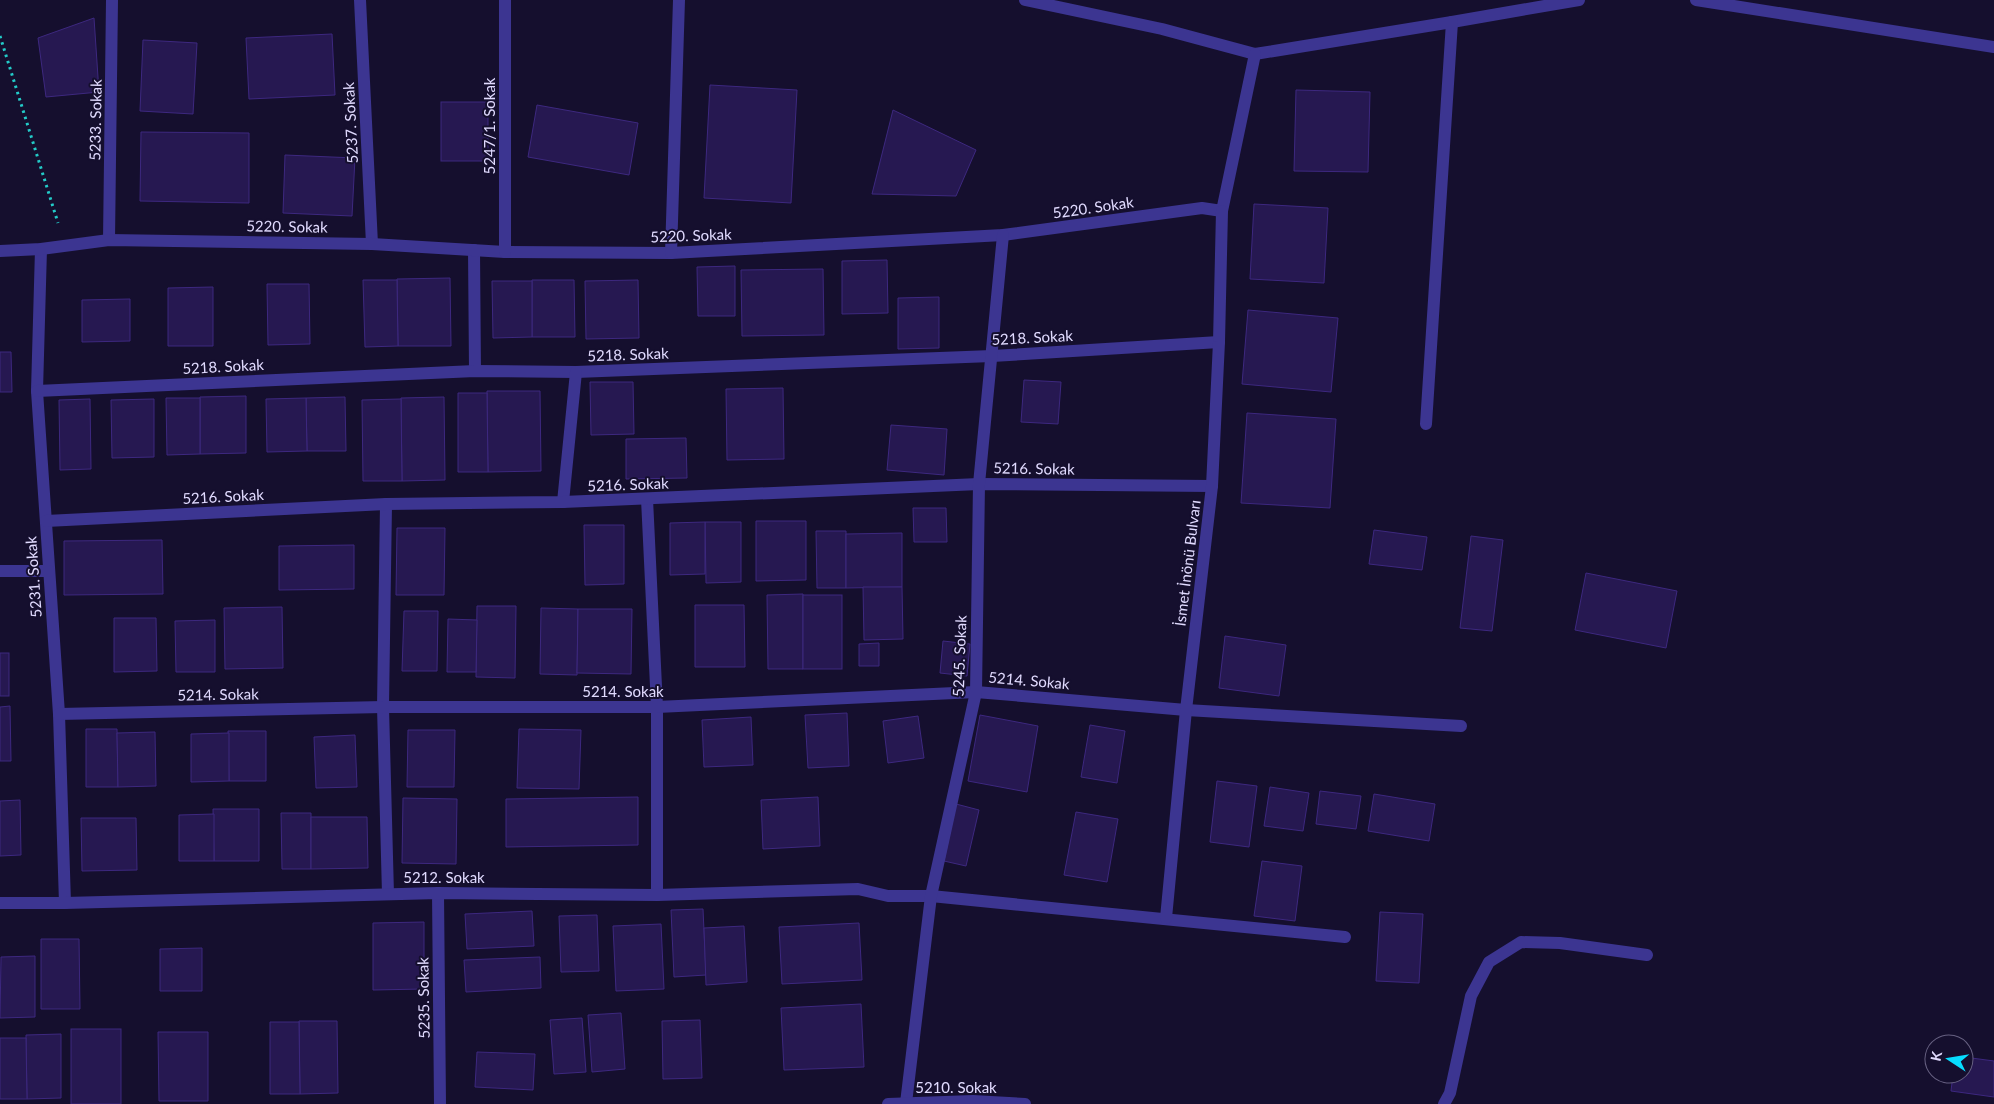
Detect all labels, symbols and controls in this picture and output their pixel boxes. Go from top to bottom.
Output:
street label: 5247/1. Sokak [480,77,498,174]
street label: 5233. Sokak [85,79,105,161]
street label: 5237. Sokak [339,81,361,164]
street label: 5220. Sokak [1051,192,1135,222]
street label: 5220. Sokak [246,216,328,236]
street label: 5220. Sokak [650,225,732,245]
street label: 5218. Sokak [991,326,1074,348]
street label: 5218. Sokak [587,344,669,364]
street label: 5218. Sokak [182,355,265,377]
street label: 5216. Sokak [993,458,1075,478]
street label: 5216. Sokak [587,474,669,494]
street label: 5216. Sokak [182,485,265,507]
street label: İsmet İnönü Bulvarı [1170,499,1204,627]
street label: 5231. Sokak [21,535,45,618]
street label: 5245. Sokak [949,615,969,697]
street label: 5214. Sokak [988,667,1071,693]
street label: 5214. Sokak [582,682,664,700]
street label: 5214. Sokak [177,684,259,704]
street label: 5212. Sokak [403,868,485,886]
street label: 5235. Sokak [413,957,433,1039]
north arrow [1924,1034,1974,1084]
text: K [1926,1049,1945,1063]
street label: 5210. Sokak [915,1078,997,1096]

